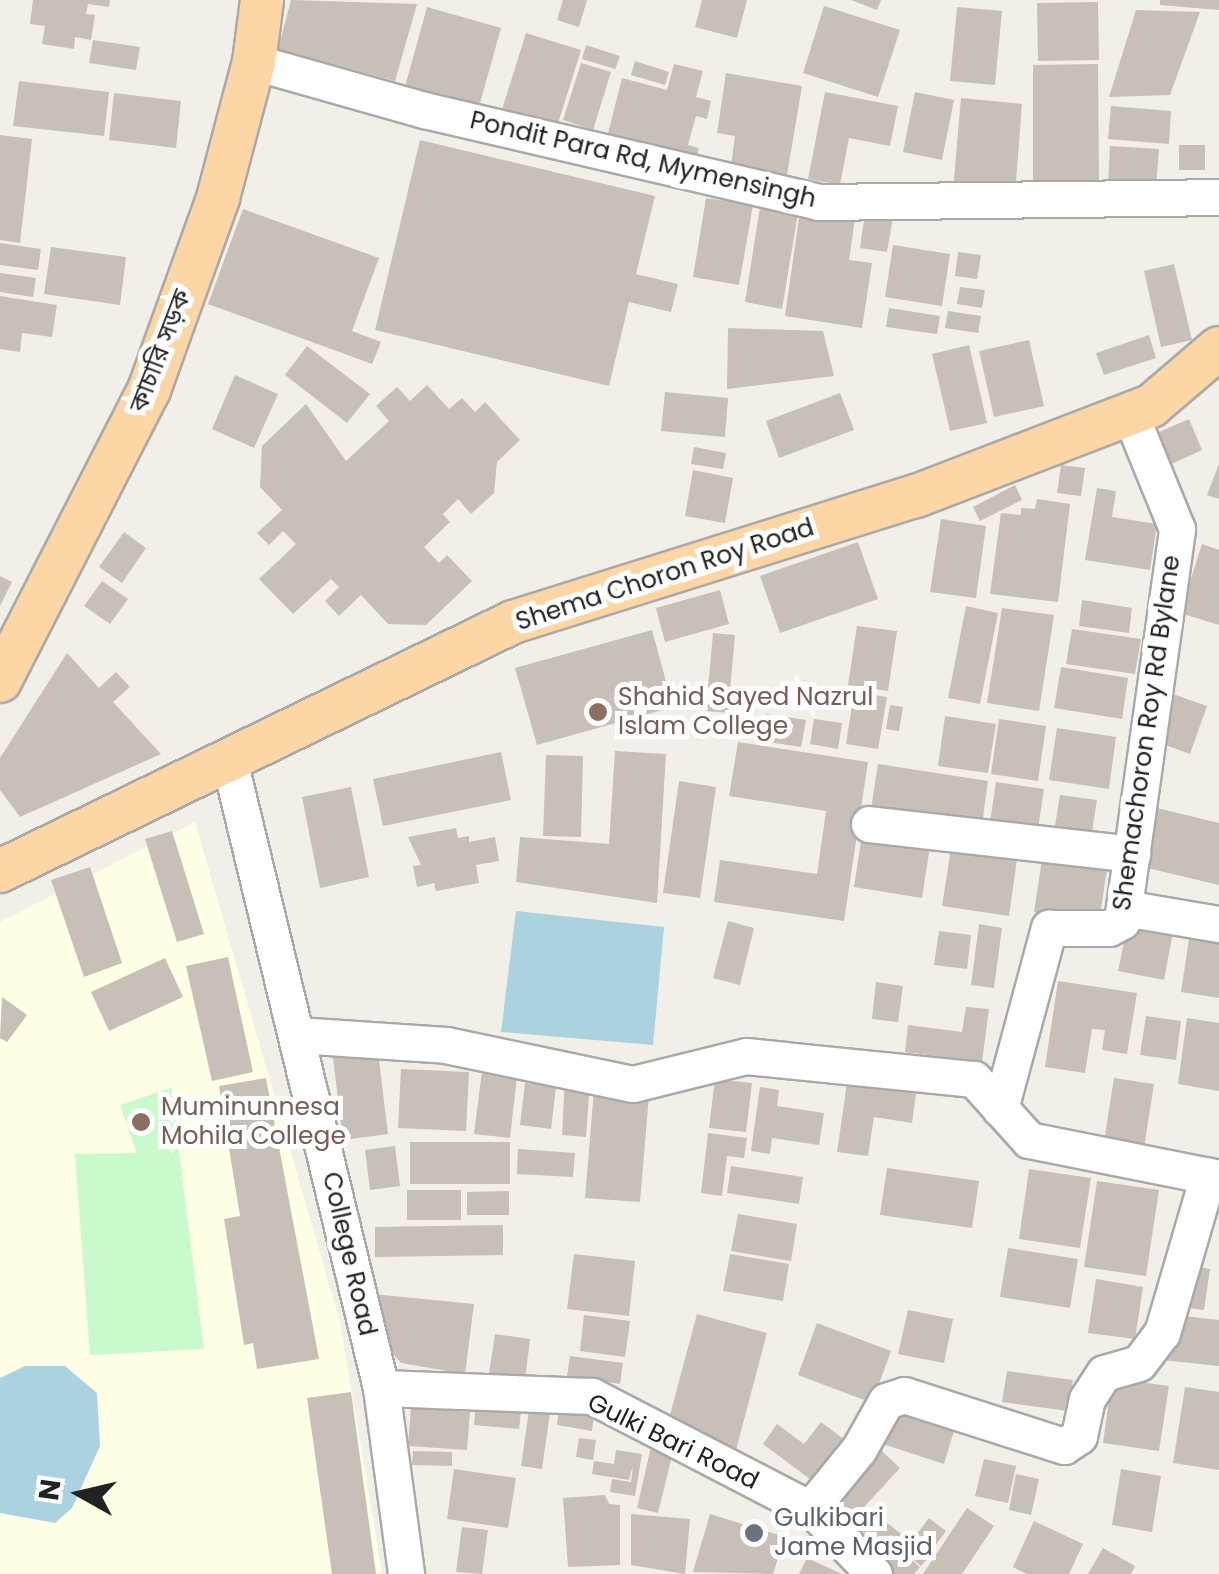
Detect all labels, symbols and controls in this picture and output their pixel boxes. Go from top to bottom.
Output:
street label: Pondit Para Rd, Mymensingh [467,106,819,214]
street label: কাচারি সড়ক [124,286,198,416]
street label: Shema Choron Roy Road [512,513,818,637]
street label: Shemachoron Roy Rd Bylane [1107,553,1187,913]
place label: Shahid Sayed Nazrul Islam College [618,683,873,742]
marker: Shahid Sayed Nazrul Islam College [587,701,609,723]
place label: Muminunnesa Mohila College [161,1093,346,1152]
marker: Muminunnesa Mohila College [130,1111,152,1133]
street label: College Road [316,1169,382,1339]
street label: Gulki Bari Road [583,1388,763,1496]
north arrow [30,1444,130,1544]
text: N [29,1477,71,1503]
place label: Gulkibari Jame Masjid [774,1504,933,1563]
marker: Gulkibari Jame Masjid [743,1522,765,1544]

